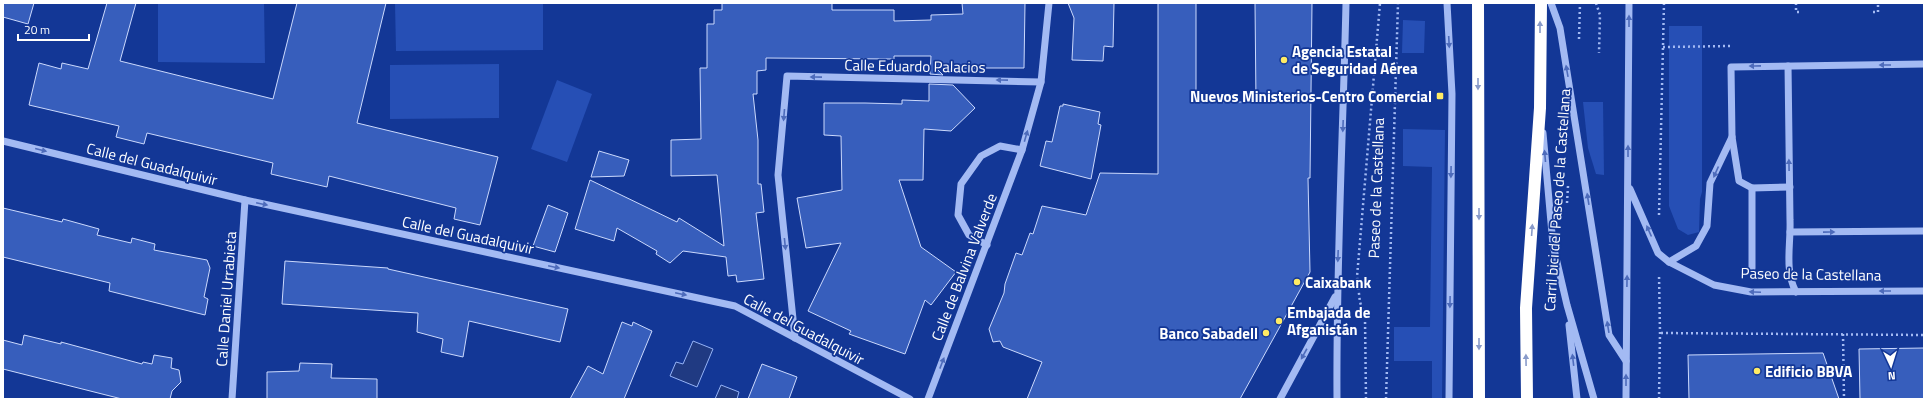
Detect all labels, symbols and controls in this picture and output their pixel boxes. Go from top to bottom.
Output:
one-way arrow [1626,14,1632,27]
scale bar [18,16,89,42]
text: 20 m [24,20,50,39]
one-way arrow [1537,21,1544,33]
one-way arrow [1446,36,1453,48]
place label: Agencia Estatal de Seguridad Aérea [1292,40,1418,80]
street label: Calle Eduardo Palacios [844,53,986,79]
marker: Agencia Estatal de Seguridad Aérea [1279,55,1289,65]
one-way arrow [1878,62,1891,68]
one-way arrow [1748,63,1761,69]
one-way arrow [1564,65,1570,77]
one-way arrow [809,74,822,80]
one-way arrow [995,77,1008,83]
one-way arrow [1475,78,1482,90]
place label: Nuevos Ministerios-Centro Comercial [1190,85,1432,108]
street label: Carril bici del Paseo de la Castellana [1538,87,1576,312]
marker: Nuevos Ministerios-Centro Comercial [1435,91,1445,101]
one-way arrow [780,109,787,121]
street label: Paseo de la Castellana [1362,117,1390,259]
one-way arrow [1340,120,1346,133]
one-way arrow [1023,129,1029,141]
street label: Calle del Guadalquivir [84,137,220,191]
one-way arrow [1625,144,1631,157]
one-way arrow [35,147,47,153]
one-way arrow [1541,150,1548,162]
one-way arrow [1786,159,1793,171]
one-way arrow [1448,166,1454,179]
one-way arrow [1713,166,1719,178]
street label: Calle de Balvina Valverde [925,190,1003,344]
one-way arrow [1585,193,1591,205]
one-way arrow [256,202,269,208]
one-way arrow [1476,208,1482,221]
street label: Calle del Guadalquivir [400,210,536,260]
one-way arrow [1528,224,1535,236]
one-way arrow [1646,226,1652,237]
one-way arrow [1823,229,1836,235]
street label: Calle Daniel Urrabieta [210,230,242,367]
one-way arrow [782,238,789,250]
one-way arrow [1335,250,1341,263]
street label: Paseo de la Castellana [1740,261,1882,287]
one-way arrow [548,264,560,270]
place label: Caixabank [1305,271,1372,294]
one-way arrow [1624,274,1630,287]
marker: Caixabank [1292,277,1302,287]
street label: Calle del Guadalquivir [739,287,869,371]
one-way arrow [1878,288,1891,294]
one-way arrow [1748,289,1761,295]
one-way arrow [675,292,687,298]
one-way arrow [1447,296,1453,309]
place label: Embajada de Afganistán [1287,301,1371,341]
marker: Embajada de Afganistán [1274,316,1284,326]
one-way arrow [1605,321,1611,333]
place label: Banco Sabadell [1159,322,1258,345]
marker: Banco Sabadell [1261,328,1271,338]
one-way arrow [1476,338,1482,351]
north arrow [1871,346,1911,386]
one-way arrow [1301,348,1308,359]
one-way arrow [1523,353,1529,366]
one-way arrow [1570,354,1576,366]
one-way arrow [940,356,946,368]
place label: Edificio BBVA [1765,360,1852,383]
marker: Edificio BBVA [1752,366,1762,376]
text: N [1887,368,1896,384]
one-way arrow [1623,373,1629,386]

